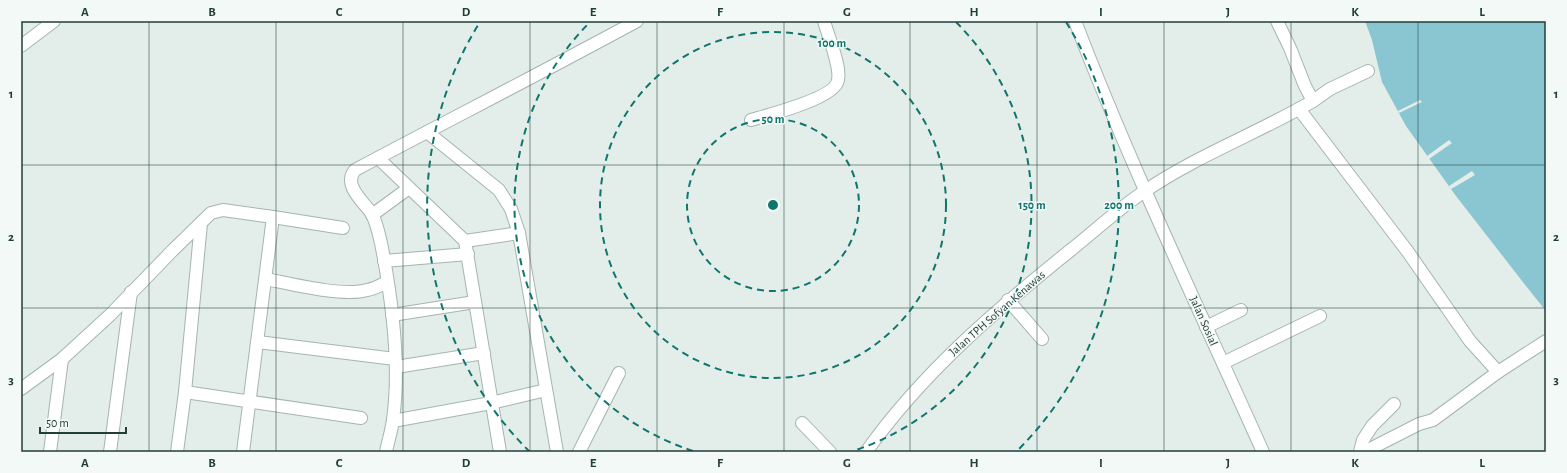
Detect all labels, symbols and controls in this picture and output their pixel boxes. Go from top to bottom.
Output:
text: A [81,6,89,19]
text: B [208,6,216,19]
text: C [336,6,343,19]
text: D [462,6,471,19]
text: E [590,6,597,19]
text: F [717,6,724,19]
text: G [843,6,851,19]
text: H [969,6,979,19]
text: I [1099,6,1103,19]
text: J [1226,6,1230,19]
text: K [1351,6,1359,19]
text: L [1479,6,1485,19]
text: 100 m [818,37,846,49]
text: 1 [9,88,13,101]
text: 1 [1554,88,1558,101]
text: 50 m [762,113,785,125]
centre of rings [766,198,780,212]
text: 150 m [1018,199,1046,211]
text: 200 m [1104,199,1134,211]
text: 2 [8,231,14,244]
text: 2 [1553,231,1559,244]
street label: Jalan TPH Sofyan Kenawas [947,268,1048,359]
street label: Jalan Sosial [1188,294,1220,348]
text: 3 [8,374,14,387]
text: 3 [1553,374,1559,387]
scale bar [40,409,126,435]
text: 50 m [46,417,69,429]
text: A [81,457,89,470]
text: B [208,457,216,470]
text: C [336,457,343,470]
text: D [462,457,471,470]
text: E [590,457,597,470]
text: F [717,457,724,470]
text: G [843,457,851,470]
text: H [969,457,979,470]
text: I [1099,457,1103,470]
text: J [1226,457,1230,470]
text: K [1351,457,1359,470]
text: L [1479,457,1485,470]

